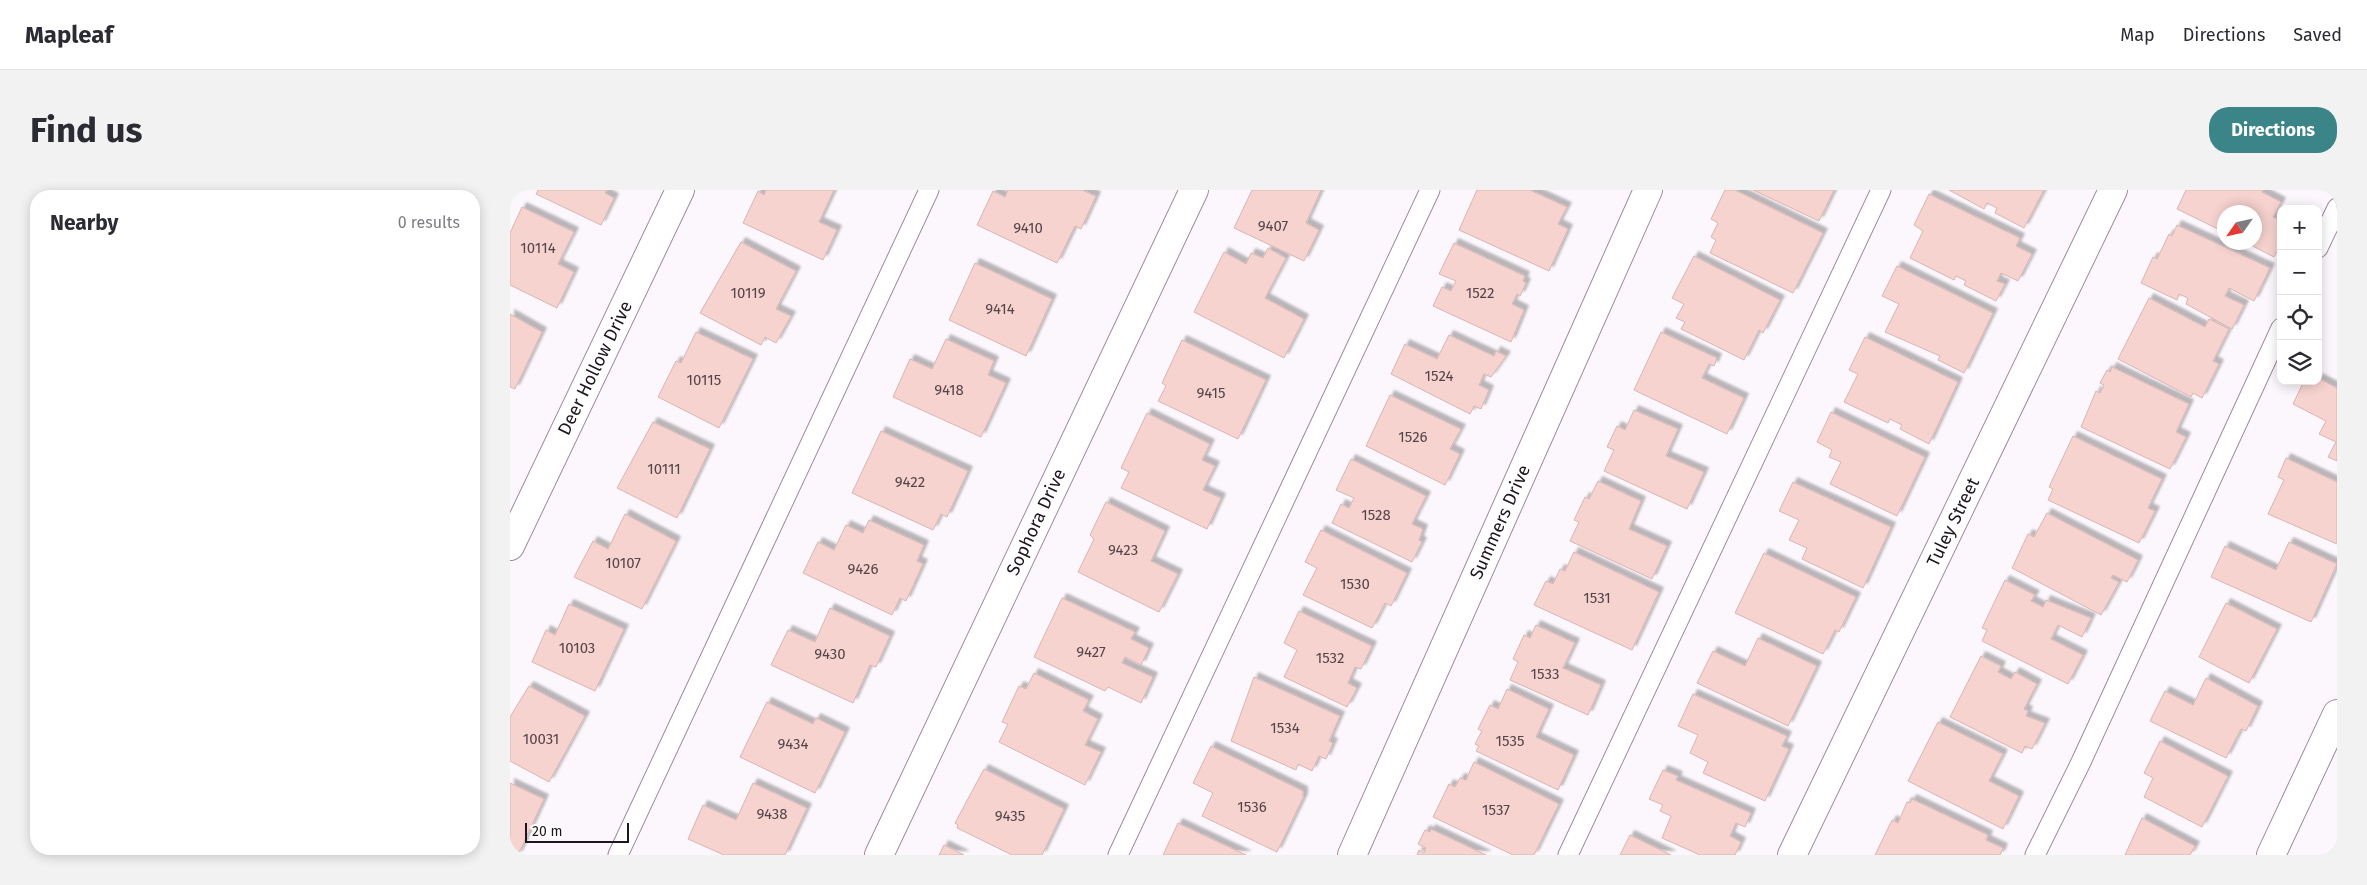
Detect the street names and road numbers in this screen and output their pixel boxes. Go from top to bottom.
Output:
street label: Deer Hollow Drive [553,297,637,439]
street label: Summers Drive [1465,461,1535,583]
street label: Sophora Drive [1002,465,1070,579]
street label: Tuley Street [1922,473,1984,570]

